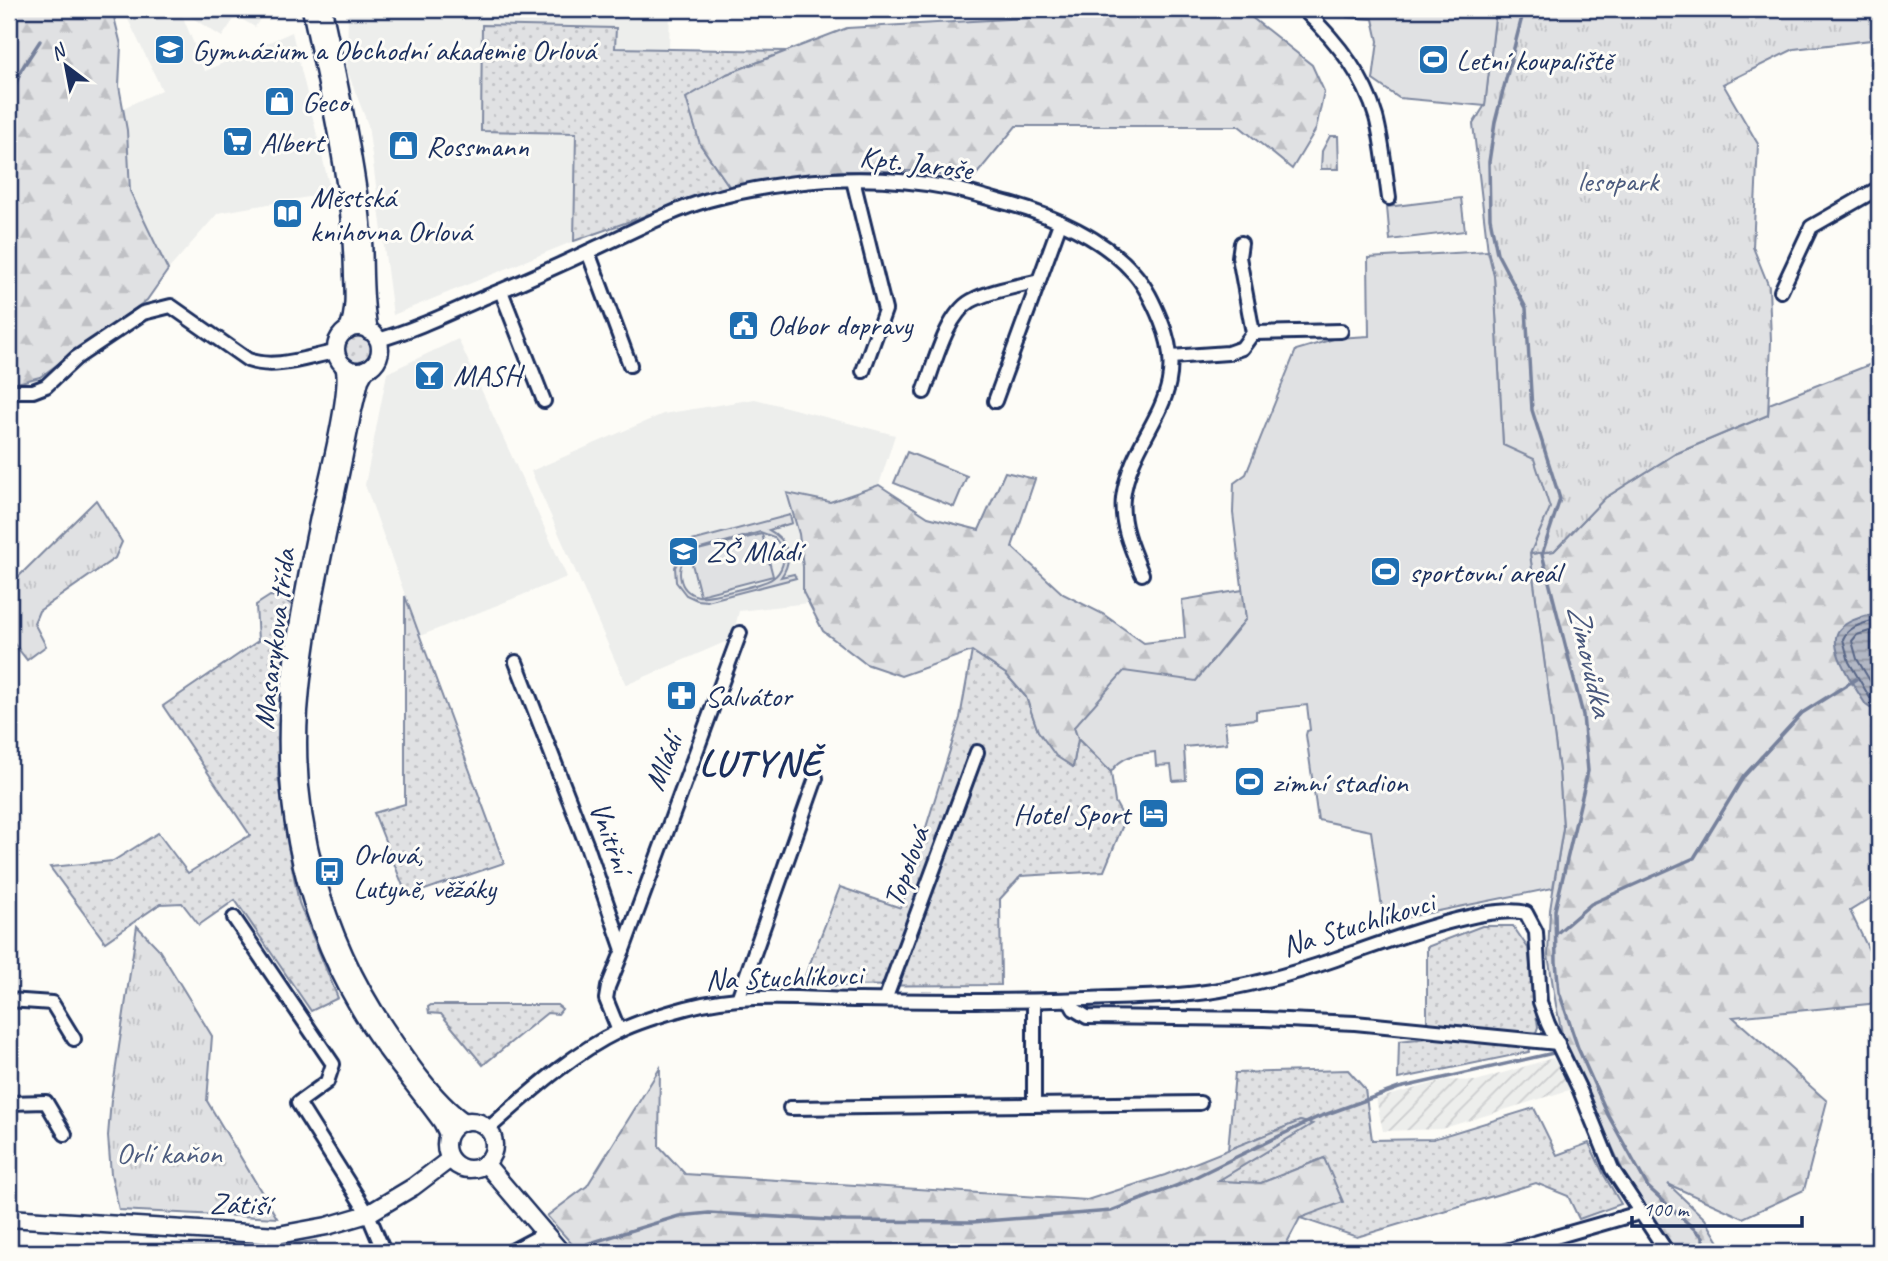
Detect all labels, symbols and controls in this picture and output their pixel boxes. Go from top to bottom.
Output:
place label: Gymnázium a Obchodní akademie Orlová [192,31,599,69]
north arrow [32,32,102,102]
school or university icon: Gymnázium a Obchodní akademie Orlová [152,33,186,67]
text: N [46,37,72,66]
place label: Letní koupaliště [1456,41,1616,79]
sports icon: Letní koupaliště [1416,43,1450,77]
place label: Geco [302,83,351,121]
shop icon: Geco [262,85,296,119]
place label: Albert [260,123,327,161]
supermarket icon: Albert [220,125,254,159]
place label: Rossmann [426,127,529,165]
shop icon: Rossmann [386,129,420,163]
street label: Kpt. Jaroše [858,137,977,189]
park label: lesopark [1577,162,1661,200]
place label: Městská knihovna Orlová [310,178,475,250]
library icon: Městská knihovna Orlová [270,197,304,231]
place label: Odbor dopravy [767,306,914,344]
public building icon: Odbor dopravy [727,308,761,342]
place label: MASH [453,356,526,394]
bar icon: MASH [413,358,447,392]
place label: ZŠ Mládí [706,532,807,570]
school or university icon: ZŠ Mládí [666,534,700,568]
street label: Masarykova třída [244,545,304,731]
place label: sportovní areál [1409,553,1566,591]
sports icon: sportovní areál [1369,555,1403,589]
water label: Zimovůdka [1558,601,1624,723]
place label: Salvátor [705,677,794,715]
pharmacy icon: Salvátor [665,679,699,713]
street label: Mládí [635,722,693,796]
district label: LUTYNĚ [699,739,826,786]
place label: zimní stadion [1273,763,1409,801]
sports icon: zimní stadion [1233,765,1267,799]
place label: Hotel Sport [1013,795,1133,833]
street label: Vnitřní [581,796,643,884]
hotel icon: Hotel Sport [1136,797,1170,831]
street label: Topolová [874,819,939,912]
place label: Orlová, Lutyně, věžáky [353,835,497,907]
bus stop icon: Orlová, Lutyně, věžáky [313,854,347,888]
street label: Na Stuchlíkovci [1277,882,1442,965]
street label: Na Stuchlíkovci [705,955,867,999]
park label: Orlí kaňon [116,1134,223,1172]
street label: Zátiší [209,1184,277,1224]
scale bar [1632,1184,1802,1228]
text: 100 m [1643,1196,1690,1222]

